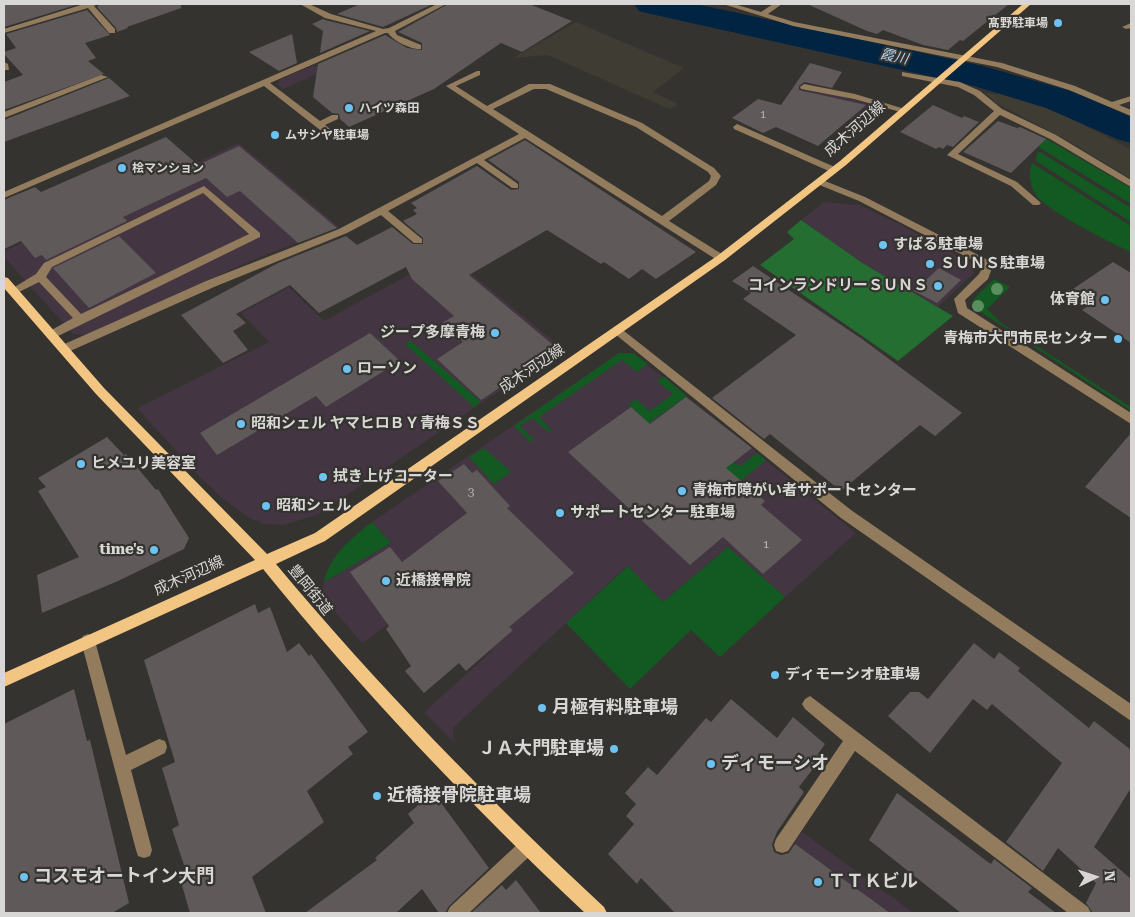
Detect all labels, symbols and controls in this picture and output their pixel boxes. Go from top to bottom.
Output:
place label: 髙野駐車場 [988,16,1048,30]
marker: 髙野駐車場 [1052,17,1064,29]
water label: 霞川 [879,46,909,68]
street label: 成木河辺線 [821,98,889,160]
place label: ハイツ森田 [359,101,419,115]
marker: ハイツ森田 [343,102,355,114]
house number: 1 [760,108,766,122]
place label: ムサシヤ駐車場 [285,128,369,142]
marker: ムサシヤ駐車場 [269,129,281,141]
place label: 桧マンション [132,161,204,175]
marker: 桧マンション [116,162,128,174]
place label: すばる駐車場 [893,236,983,254]
marker: すばる駐車場 [877,239,889,251]
place label: ＳＵＮＳ駐車場 [940,255,1045,273]
marker: ＳＵＮＳ駐車場 [924,258,936,270]
place label: コインランドリーＳＵＮＳ [748,277,928,295]
marker: コインランドリーＳＵＮＳ [932,280,944,292]
place label: 体育館 [1050,291,1095,309]
marker: 体育館 [1099,294,1111,306]
place label: ジープ多摩青梅 [380,324,485,342]
marker: ジープ多摩青梅 [489,327,501,339]
place label: 青梅市大門市民センター [943,330,1108,348]
marker: 青梅市大門市民センター [1112,333,1124,345]
street label: 成木河辺線 [496,341,568,397]
place label: ローソン [357,360,417,378]
marker: ローソン [341,363,353,375]
place label: 昭和シェル ヤマヒロＢＹ青梅ＳＳ [251,415,480,433]
marker: 昭和シェル ヤマヒロＢＹ青梅ＳＳ [235,418,247,430]
place label: ヒメユリ美容室 [91,455,196,473]
marker: ヒメユリ美容室 [75,458,87,470]
place label: 拭き上げコーター [333,468,453,486]
marker: 拭き上げコーター [317,471,329,483]
place label: 青梅市障がい者サポートセンター [692,482,917,500]
house number: 3 [468,485,474,499]
marker: 青梅市障がい者サポートセンター [676,485,688,497]
place label: 昭和シェル [276,497,351,515]
marker: 昭和シェル [260,500,272,512]
place label: サポートセンター駐車場 [570,504,735,522]
marker: サポートセンター駐車場 [554,507,566,519]
house number: 1 [763,537,769,551]
place label: time's [100,541,144,559]
marker: time's [148,544,160,556]
street label: 成木河辺線 [151,553,227,599]
street label: 豊岡街道 [284,561,336,619]
place label: 近橋接骨院 [396,572,471,590]
marker: 近橋接骨院 [380,575,392,587]
place label: ディモーシオ駐車場 [785,666,920,684]
marker: ディモーシオ駐車場 [769,669,781,681]
place label: 月極有料駐車場 [552,697,678,719]
marker: 月極有料駐車場 [536,702,548,714]
place label: ＪＡ大門駐車場 [478,738,604,760]
marker: ＪＡ大門駐車場 [608,743,620,755]
place label: ディモーシオ [721,753,829,775]
marker: ディモーシオ [705,758,717,770]
place label: 近橋接骨院駐車場 [387,785,531,807]
marker: 近橋接骨院駐車場 [371,790,383,802]
north arrow [1070,852,1120,902]
place label: コスモオートイン大門 [34,866,214,888]
text: N [1102,870,1118,882]
marker: コスモオートイン大門 [18,871,30,883]
place label: ＴＴＫビル [828,871,918,893]
marker: ＴＴＫビル [812,876,824,888]

